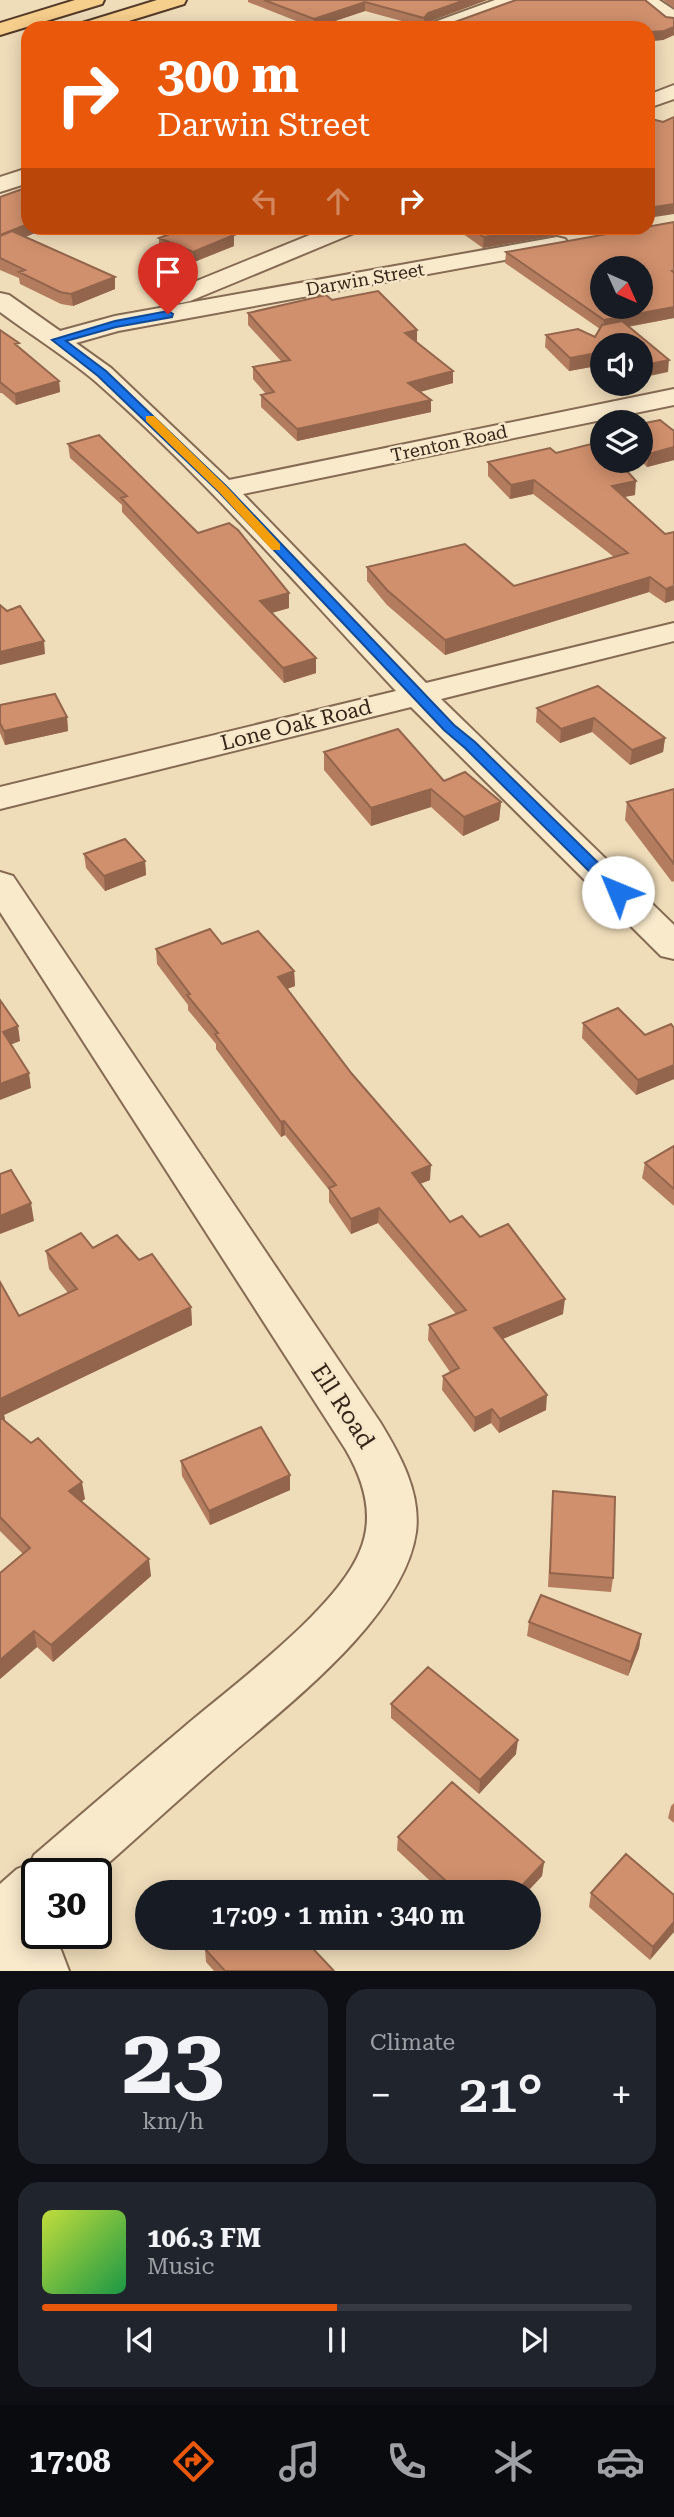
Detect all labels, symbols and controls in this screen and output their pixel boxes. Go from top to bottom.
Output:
text: 300 m [157,47,299,104]
icon: right [42,49,133,140]
text: Darwin Street [157,106,370,144]
icon: left [246,182,284,220]
icon: ahead [319,182,357,220]
icon: right [392,182,430,220]
pin [138,242,198,314]
icon: arrive [149,253,187,291]
north arrow [590,256,653,318]
map controls [590,256,653,473]
street label: Darwin Street [304,258,426,300]
button: sound [590,333,653,396]
button: layers [590,410,653,473]
street label: Trenton Road [389,420,510,466]
street label: Lone Oak Road [218,695,374,755]
position arrow [581,855,655,929]
street label: Ell Road [305,1358,381,1454]
speed limit sign: 30 [21,1858,112,1949]
text: 17:09 · 1 min · 340 m [211,1900,465,1930]
text: 23 [122,2009,224,2115]
text: Climate [370,2029,455,2056]
text: 21° [459,2064,543,2125]
text: − [370,2073,391,2117]
text: + [611,2073,632,2117]
text: km/h [142,2108,204,2135]
text: 106.3 FM [147,2223,261,2253]
text: Music [147,2253,214,2280]
icon: previous [121,2321,159,2359]
icon: pause [318,2321,356,2359]
icon: next [515,2321,553,2359]
icon: directions [169,2437,218,2486]
icon: music [275,2437,324,2486]
icon: phone [382,2437,431,2486]
icon: climate [489,2437,538,2486]
icon: car [596,2437,645,2486]
text: 17:08 [29,2442,111,2480]

